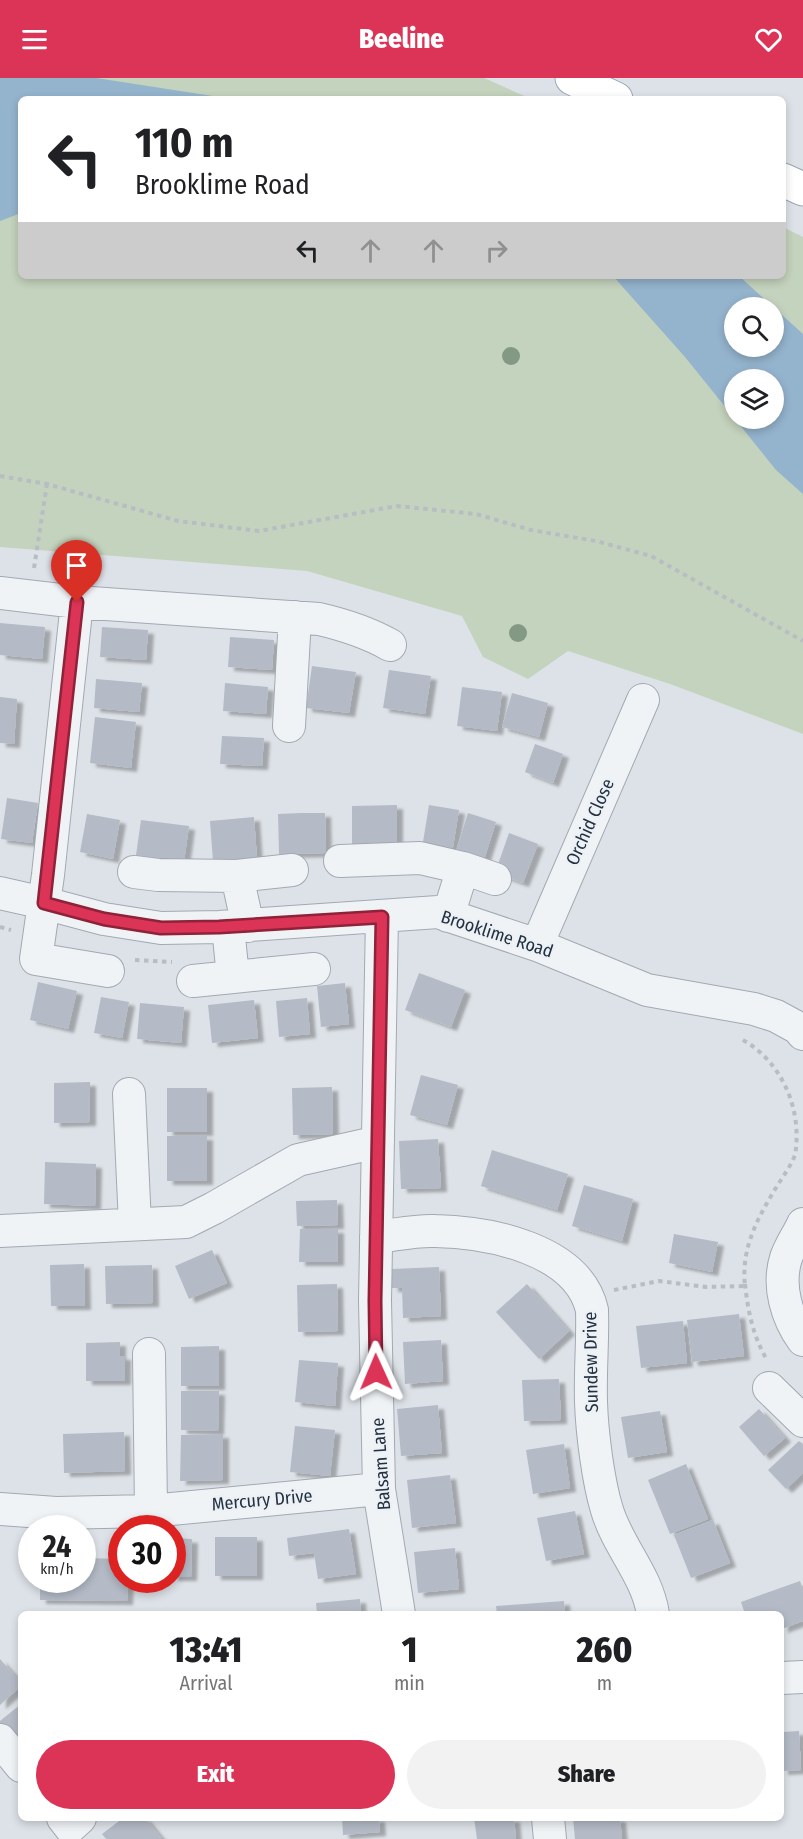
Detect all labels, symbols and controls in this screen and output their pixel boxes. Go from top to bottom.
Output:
icon: menu [18,23,51,56]
text: Beeline [359,23,444,55]
icon: heart [752,23,785,56]
text: 110 m [135,118,234,168]
icon: left [36,120,114,198]
text: Brooklime Road [135,169,310,201]
icon: left [291,234,324,267]
icon: ahead [354,234,387,267]
icon: ahead [417,234,450,267]
icon: right [480,234,513,267]
map controls [724,297,784,429]
button: search [724,297,784,357]
button: layers [724,369,784,429]
pin [51,540,102,602]
icon: arrive [60,549,93,582]
street label: Orchid Close [561,775,619,869]
street label: Brooklime Road [438,906,556,962]
street label: Sundew Drive [579,1311,603,1412]
position arrow [344,1340,408,1404]
street label: Balsam Lane [367,1417,395,1511]
street label: Mercury Drive [211,1485,313,1515]
speed limit sign: 30 [108,1515,186,1593]
text: 24 [43,1529,71,1565]
text: km/h [40,1560,74,1578]
text: 13:41 [170,1628,242,1672]
text: 1 [402,1628,417,1672]
text: 260 [576,1628,632,1672]
text: Arrival [179,1671,232,1695]
text: min [394,1671,425,1695]
text: m [597,1671,612,1695]
button: Exit [36,1740,395,1809]
button: Share [407,1740,766,1809]

